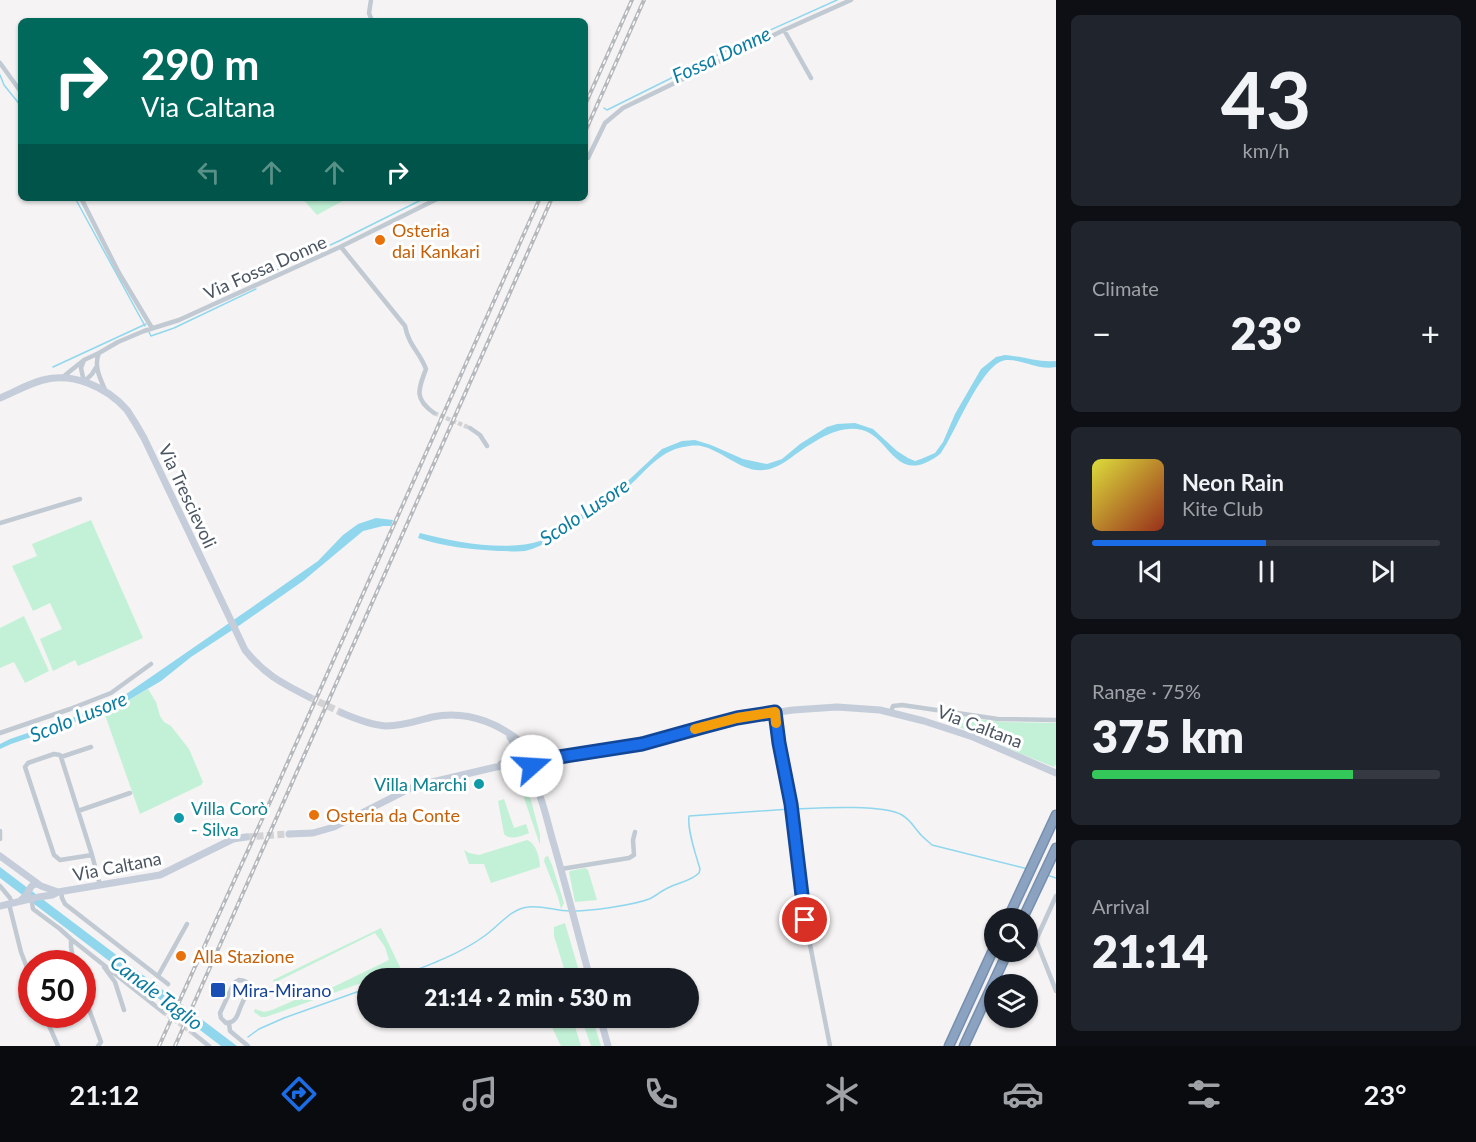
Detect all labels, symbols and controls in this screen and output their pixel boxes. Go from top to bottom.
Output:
water label: Fossa Donne [668,21,774,87]
text: 290 m [141,39,259,89]
icon: right [42,42,120,120]
text: 43 [1221,52,1311,146]
text: Via Caltana [141,90,276,123]
text: km/h [1243,138,1289,162]
icon: left [192,156,225,189]
icon: ahead [255,156,288,189]
icon: ahead [318,156,351,189]
icon: right [381,156,414,189]
place label: Osteria dai Kankari [392,219,480,262]
street label: Via Fossa Donne [200,230,330,304]
marker: Osteria dai Kankari [373,233,387,247]
text: Climate [1092,276,1159,300]
text: 23° [1231,306,1301,360]
text: − [1092,313,1111,353]
text: + [1421,313,1440,353]
street label: Via Trescievoli [154,441,222,551]
text: Neon Rain [1182,469,1284,496]
water label: Scolo Lusore [535,472,633,550]
text: Kite Club [1182,496,1263,520]
icon: previous [1134,555,1167,588]
icon: pause [1250,555,1283,588]
icon: next [1366,555,1399,588]
text: Range · 75% [1092,679,1201,703]
water label: Scolo Lusore [26,686,130,746]
street label: Via Caltana [934,700,1026,752]
text: 375 km [1092,709,1244,763]
position arrow [500,734,564,798]
place label: Villa Marchi [374,773,467,795]
marker: Villa Marchi [472,777,486,791]
place label: Villa Corò - Silva [191,797,268,840]
place label: Osteria da Conte [326,804,460,826]
marker: Osteria da Conte [307,808,321,822]
marker: Villa Corò - Silva [172,811,186,825]
street label: Via Caltana [71,847,163,885]
pin [779,894,830,945]
text: Arrival [1092,894,1150,918]
icon: arrive [788,903,821,936]
map controls [984,908,1038,1028]
button: search [984,908,1038,962]
text: 21:14 [1092,924,1208,978]
place label: Alla Stazione [193,945,294,967]
water label: Canale Taglio [106,949,208,1035]
marker: Alla Stazione [174,949,188,963]
speed limit sign: 50 [18,950,96,1028]
button: layers [984,974,1038,1028]
place label: Mira-Mirano [232,979,331,1001]
marker: Mira-Mirano [209,981,227,999]
text: 21:14 · 2 min · 530 m [425,984,631,1011]
icon: directions [278,1073,320,1115]
icon: music [459,1073,501,1115]
icon: phone [640,1073,682,1115]
icon: climate [821,1073,863,1115]
icon: car [1002,1073,1044,1115]
icon: filters [1183,1073,1225,1115]
text: 21:12 [69,1078,139,1111]
text: 23° [1364,1078,1406,1111]

